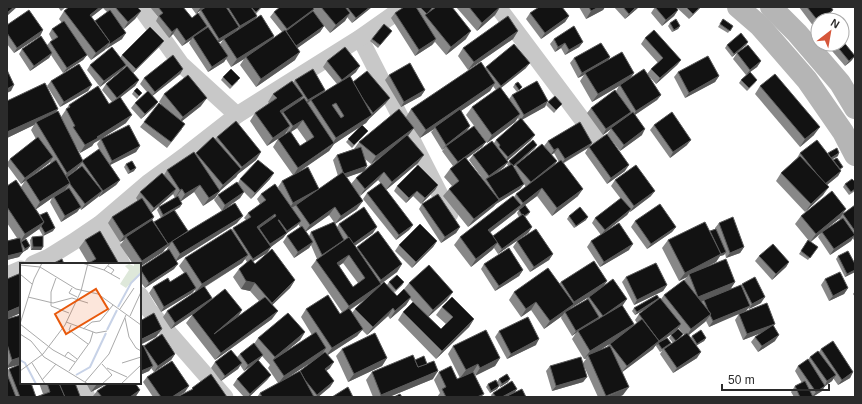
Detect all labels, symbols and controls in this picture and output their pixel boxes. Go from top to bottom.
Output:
north arrow [810,12,850,52]
text: N [829,16,842,31]
inset map [20,263,141,384]
scale bar [722,366,829,392]
text: 50 m [728,373,755,387]

